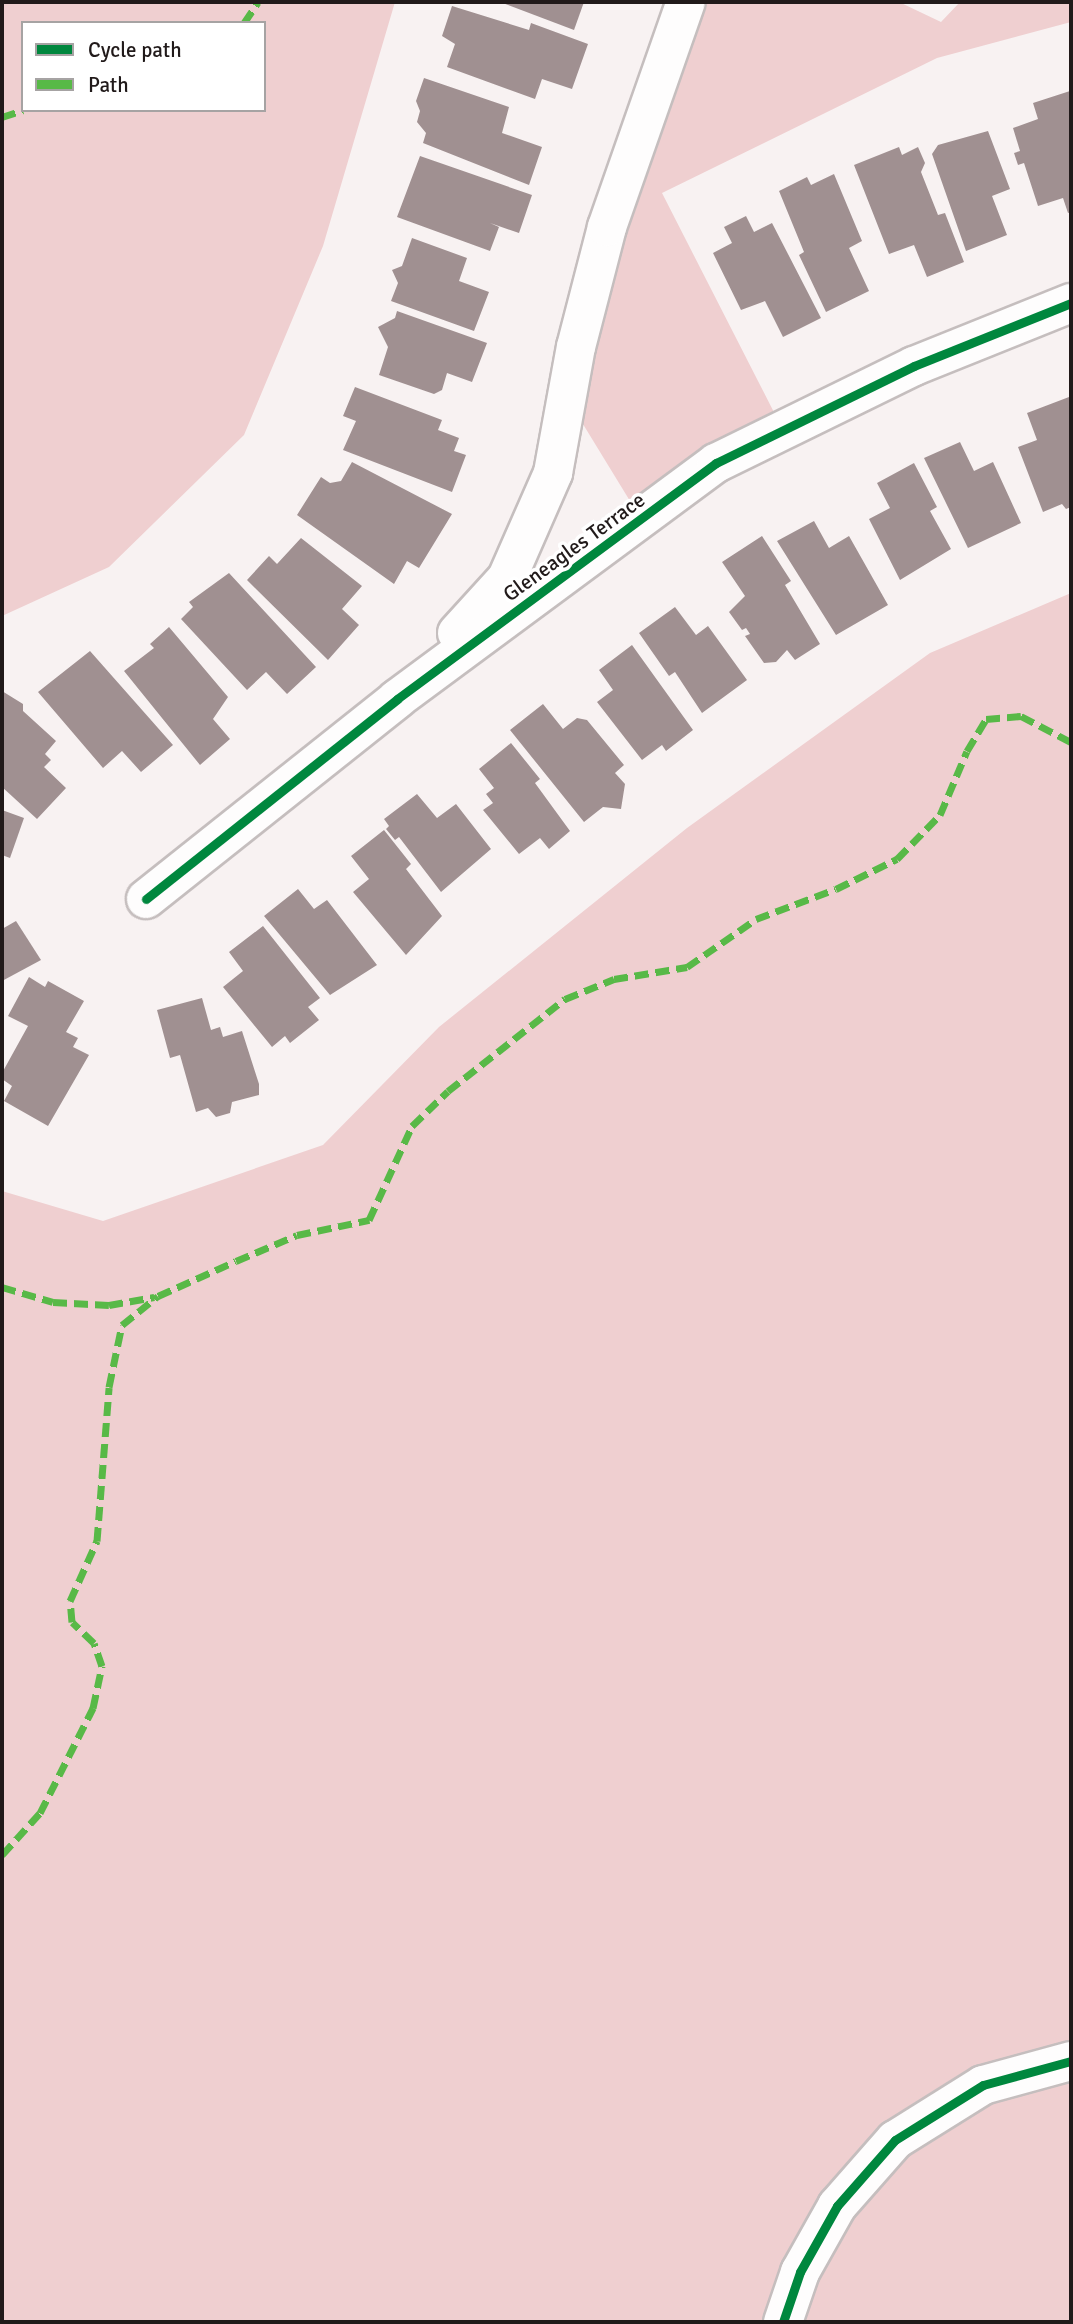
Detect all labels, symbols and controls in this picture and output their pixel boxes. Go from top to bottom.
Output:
legend [21,21,266,112]
text: Cycle path [88,37,182,63]
text: Path [88,72,129,98]
street label: Gleneagles Terrace [498,487,650,607]

